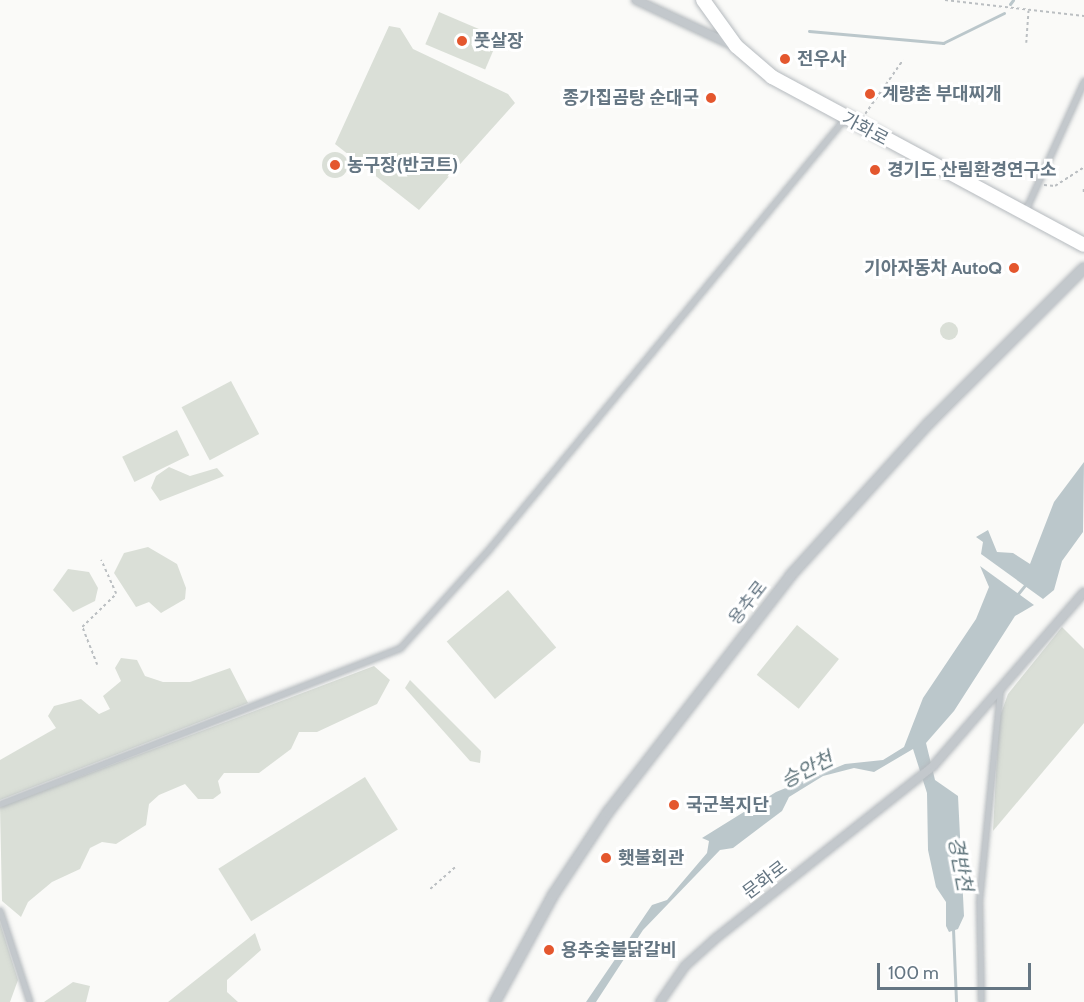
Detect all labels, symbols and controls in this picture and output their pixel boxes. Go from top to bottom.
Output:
place label: 풋살장 [474,30,524,52]
marker: 풋살장 [455,34,469,48]
place label: 전우사 [797,48,847,70]
marker: 전우사 [778,52,792,66]
place label: 계량촌 부대찌개 [882,83,1002,105]
place label: 종가집곰탕 순대국 [562,87,699,109]
marker: 계량촌 부대찌개 [863,87,877,101]
marker: 종가집곰탕 순대국 [704,91,718,105]
street label: 가화로 [838,108,892,150]
place label: 농구장(반코트) [347,154,458,176]
marker: 농구장(반코트) [328,158,342,172]
place label: 경기도 산림환경연구소 [887,159,1057,181]
marker: 경기도 산림환경연구소 [868,163,882,177]
place label: 기아자동차 AutoQ [864,257,1002,279]
marker: 기아자동차 AutoQ [1007,261,1021,275]
street label: 용추로 [724,577,772,629]
water label: 승안천 [777,747,837,793]
place label: 국군복지단 [686,794,769,816]
marker: 국군복지단 [667,798,681,812]
water label: 경반천 [943,835,977,893]
place label: 횃불회관 [618,847,684,869]
marker: 횃불회관 [599,851,613,865]
street label: 문화로 [739,856,791,904]
place label: 용추숯불닭갈비 [561,939,677,961]
marker: 용추숯불닭갈비 [542,943,556,957]
scale bar [880,951,1034,989]
text: 100 m [888,962,939,984]

